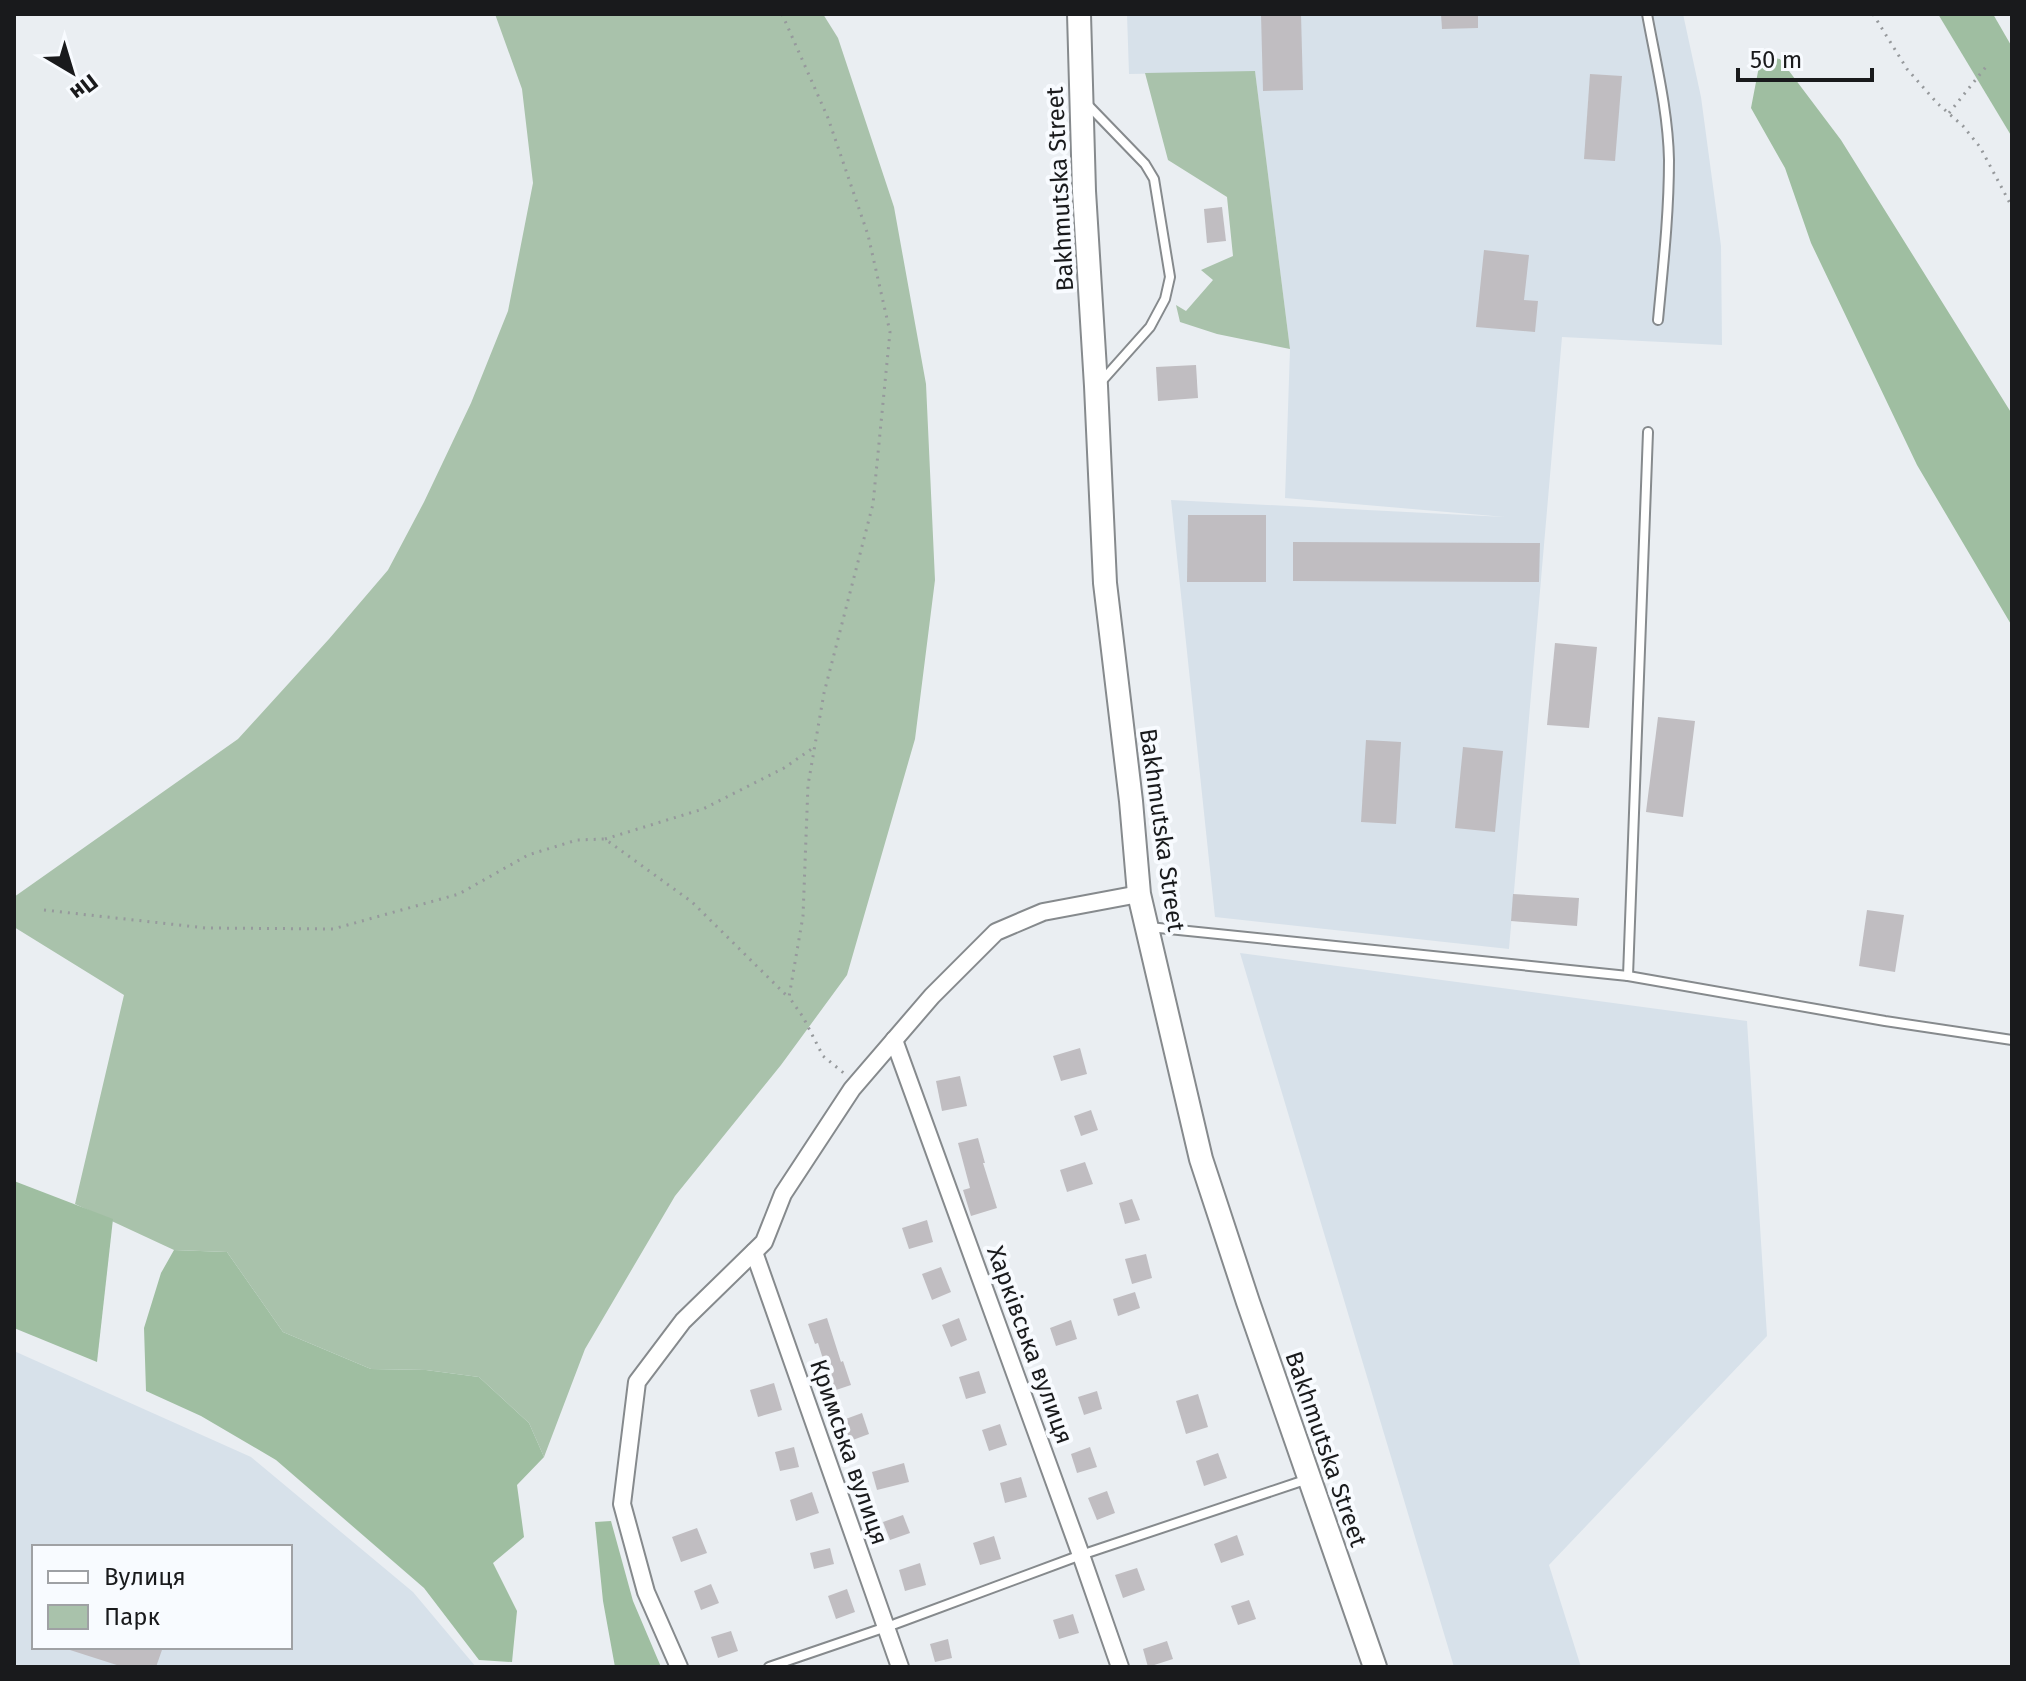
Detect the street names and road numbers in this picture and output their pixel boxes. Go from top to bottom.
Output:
street label: Bakhmutska Street [1041,86,1079,292]
street label: Bakhmutska Street [1134,727,1190,934]
street label: Харківська вулиця [981,1242,1079,1448]
street label: Bakhmutska Street [1279,1348,1373,1551]
street label: Кримська вулиця [804,1355,894,1549]

